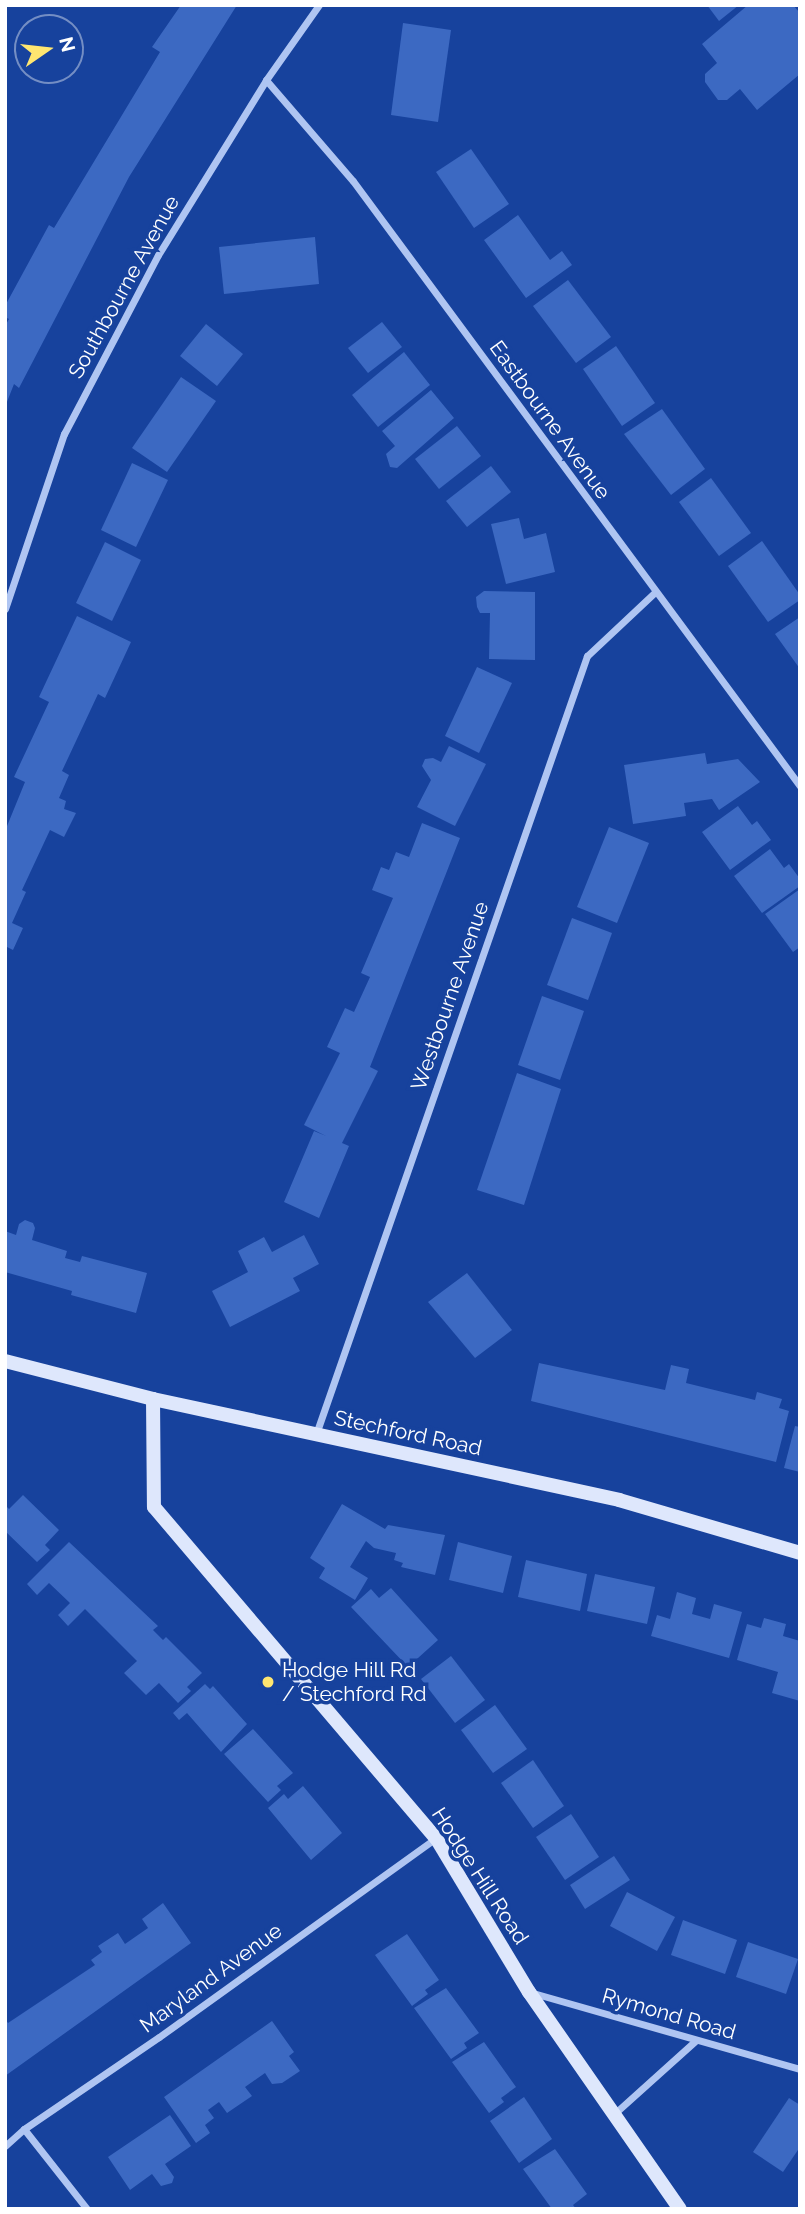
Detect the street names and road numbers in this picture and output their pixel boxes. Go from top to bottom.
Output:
street label: Southbourne Avenue [63,191,185,383]
street label: Eastbourne Avenue [484,336,616,504]
street label: Westbourne Avenue [406,898,494,1094]
street label: Stechford Road [332,1405,484,1461]
street label: Hodge Hill Road [426,1803,534,1949]
street label: Maryland Avenue [135,1918,287,2038]
street label: Rymond Road [599,1983,739,2045]

